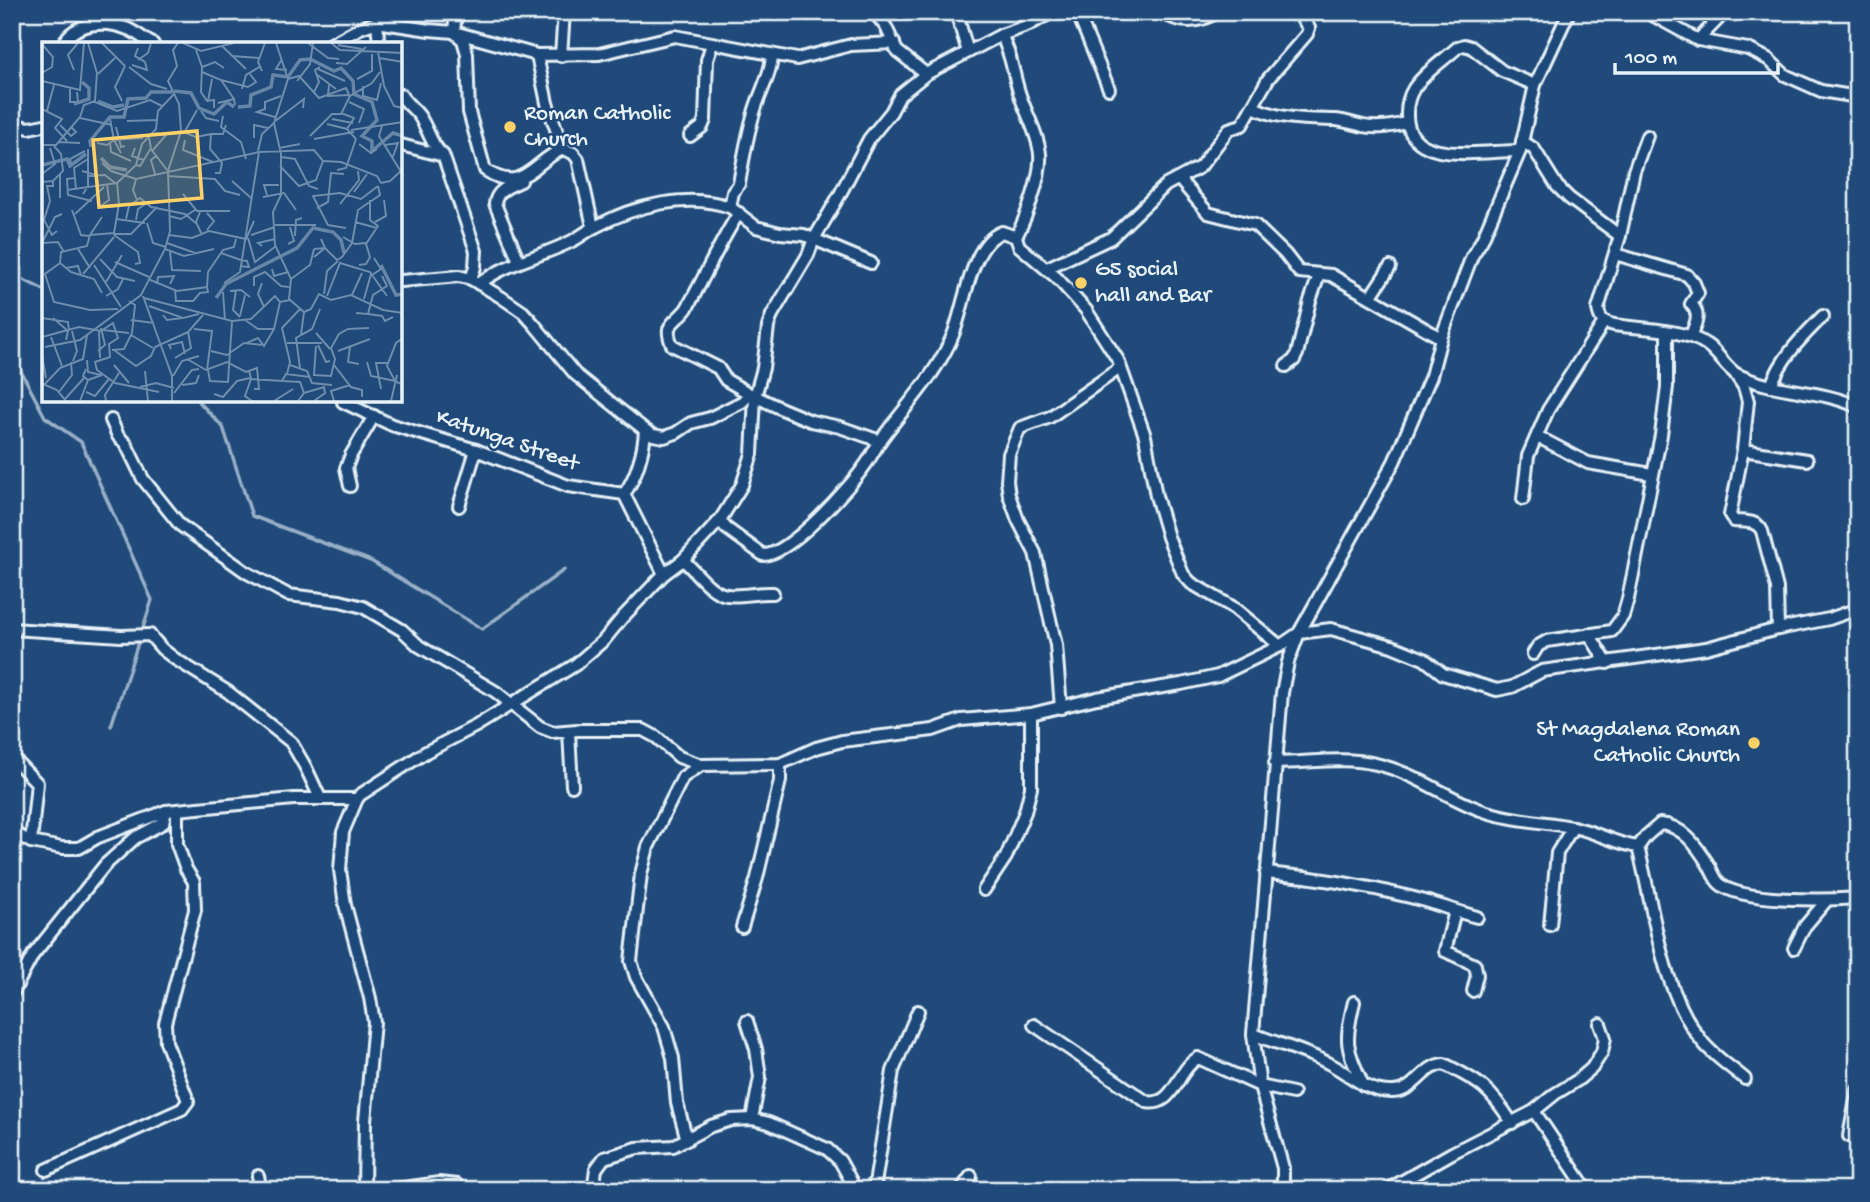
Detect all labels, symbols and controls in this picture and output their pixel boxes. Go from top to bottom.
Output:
scale bar [1615,32,1777,76]
inset map [42,42,402,402]
text: 100 m [1624,47,1677,72]
place label: Roman Catholic Church [524,101,671,154]
marker: Roman Catholic Church [502,119,518,135]
place label: G5 social hall and Bar [1095,257,1213,310]
marker: G5 social hall and Bar [1073,275,1089,291]
street label: Katunga Street [432,404,583,479]
place label: St Magdalena Roman Catholic Church [1536,717,1740,770]
marker: St Magdalena Roman Catholic Church [1746,735,1762,751]

